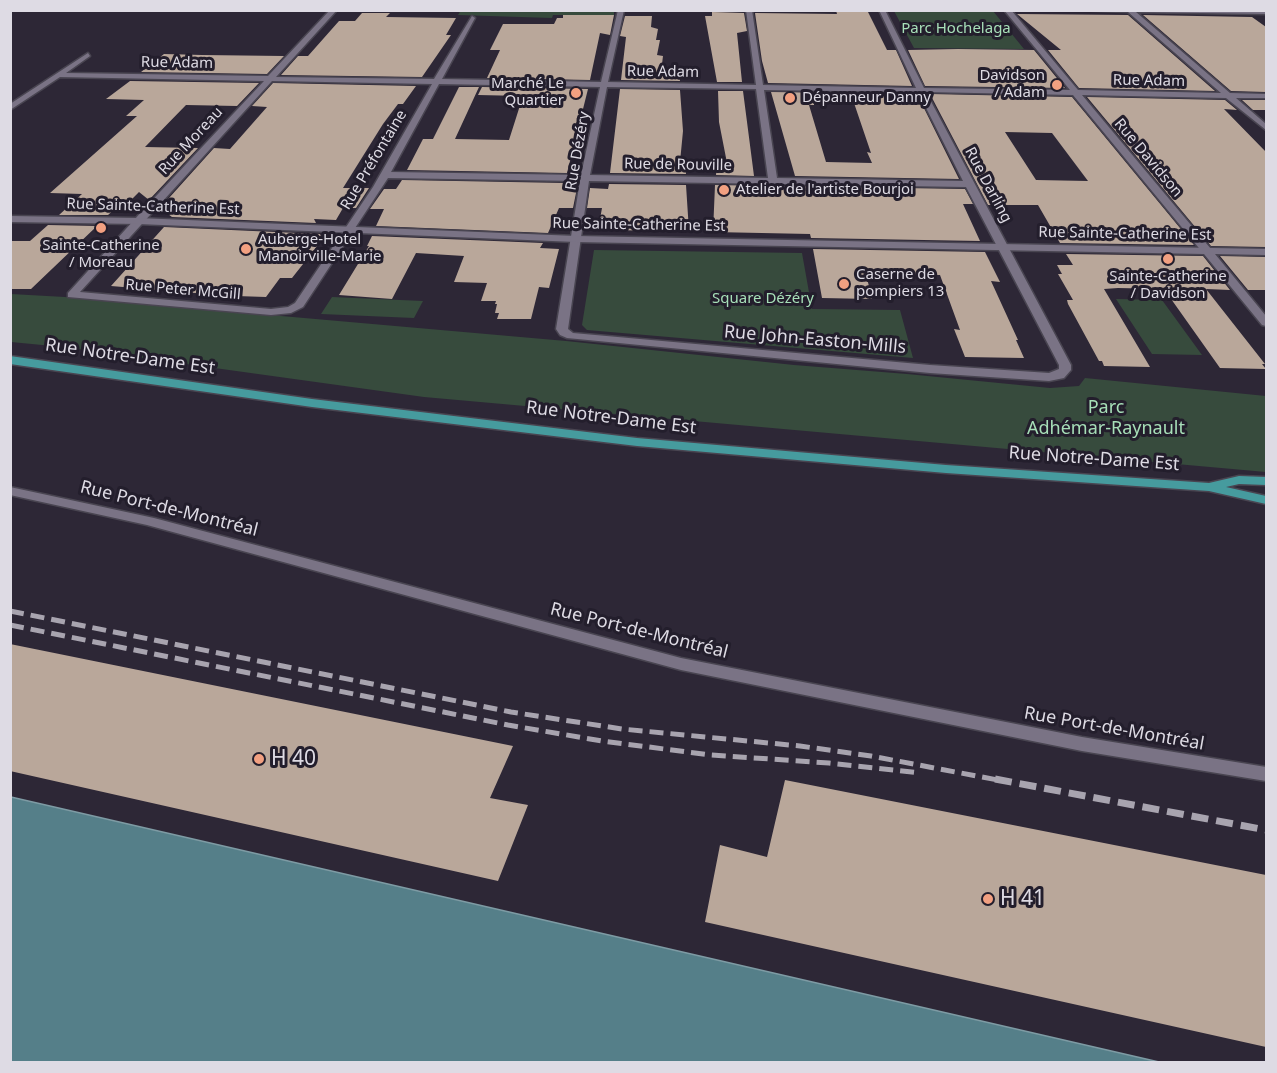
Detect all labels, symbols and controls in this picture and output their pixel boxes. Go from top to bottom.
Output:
park label: Parc Hochelaga [901,20,1011,38]
street label: Rue Adam [141,53,213,73]
street label: Rue Adam [627,62,699,82]
place label: Davidson / Adam [979,67,1045,102]
street label: Rue Adam [1113,71,1185,91]
place label: Marché Le Quartier [491,75,564,110]
marker: Davidson / Adam [1050,78,1064,92]
marker: Marché Le Quartier [569,86,583,100]
place label: Dépanneur Danny [802,89,931,107]
marker: Dépanneur Danny [783,91,797,105]
street label: Rue Moreau [155,104,227,178]
street label: Rue Préfontaine [337,107,411,213]
street label: Rue Dézéry [562,110,594,192]
street label: Rue Davidson [1110,115,1186,201]
street label: Rue Darling [961,144,1015,226]
street label: Rue de Rouville [624,155,732,175]
place label: Atelier de l'artiste Bourjoi [736,181,914,199]
marker: Atelier de l'artiste Bourjoi [717,183,731,197]
street label: Rue Sainte-Catherine Est [66,195,240,219]
street label: Rue Sainte-Catherine Est [552,214,726,236]
marker: Sainte-Catherine / Moreau [94,221,108,235]
street label: Rue Sainte-Catherine Est [1038,223,1212,245]
place label: Auberge-Hotel Manoirville-Marie [258,231,381,266]
place label: Sainte-Catherine / Moreau [42,237,160,272]
marker: Auberge-Hotel Manoirville-Marie [239,242,253,256]
marker: Sainte-Catherine / Davidson [1161,252,1175,266]
place label: Caserne de pompiers 13 [856,266,944,301]
place label: Sainte-Catherine / Davidson [1109,268,1227,303]
street label: Rue Peter McGill [125,276,241,304]
marker: Caserne de pompiers 13 [837,277,851,291]
park label: Square Dézéry [712,290,814,308]
street label: Rue John-Easton-Mills [723,321,907,359]
street label: Rue Notre-Dame Est [44,334,216,380]
street label: Rue Notre-Dame Est [525,397,697,439]
park label: Parc Adhémar-Raynault [1027,397,1185,440]
street label: Rue Notre-Dame Est [1008,442,1180,476]
street label: Rue Port-de-Montréal [78,476,260,542]
street label: Rue Port-de-Montréal [548,598,730,664]
street label: Rue Port-de-Montréal [1022,703,1206,755]
place label: H 40 [271,746,316,772]
marker: H 40 [252,752,266,766]
place label: H 41 [1000,886,1045,912]
marker: H 41 [981,892,995,906]

